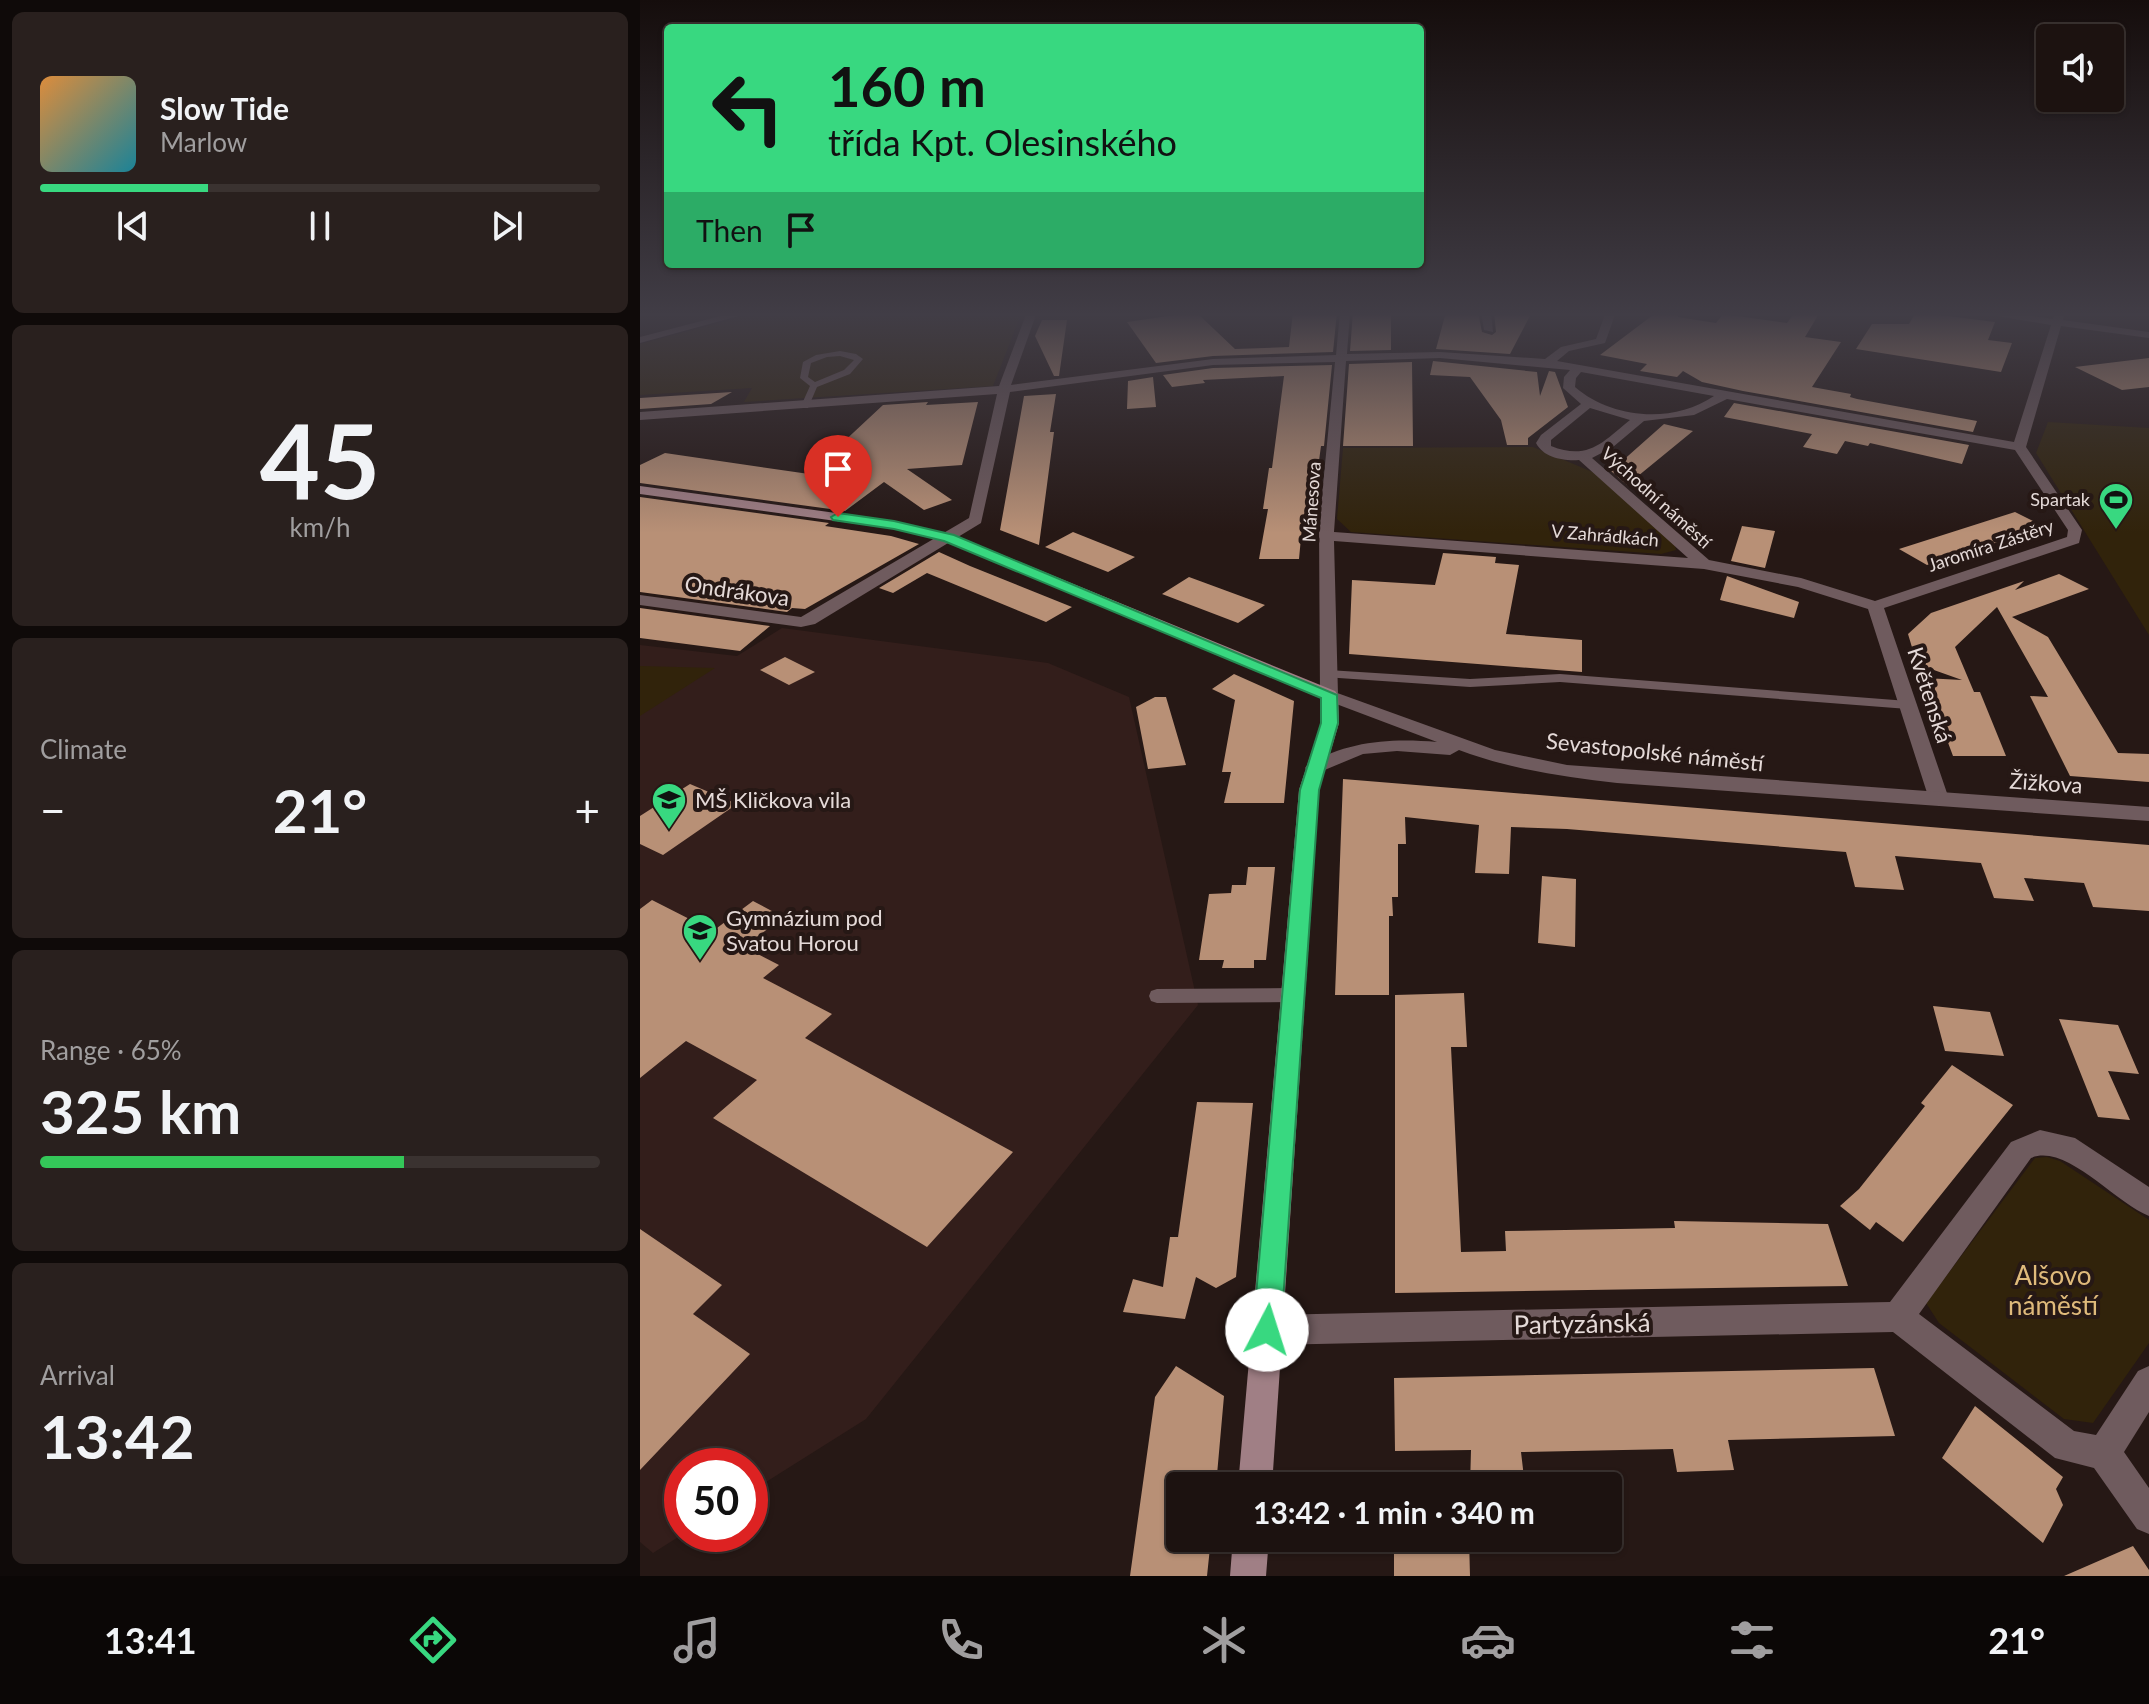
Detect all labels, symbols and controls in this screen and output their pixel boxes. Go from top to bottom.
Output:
map controls [2036,24,2124,112]
button: sound [2036,24,2124,112]
text: 160 m [828,52,986,119]
icon: left [696,56,800,160]
text: Slow Tide [160,90,289,126]
text: třída Kpt. Olesinského [828,120,1177,164]
text: Marlow [160,126,247,158]
icon: previous [111,204,155,248]
icon: pause [298,204,342,248]
icon: next [485,204,529,248]
icon: arrive [779,208,823,252]
text: Then [696,212,763,248]
text: 45 [260,396,380,521]
pin [804,435,872,517]
street label: Východní náměstí [1597,442,1717,553]
icon: arrive [816,447,860,491]
street label: Mánesova [1297,461,1325,543]
sports icon: Spartak [2097,481,2135,531]
place label: Spartak [2030,488,2091,510]
text: km/h [290,511,350,543]
street label: Jaromíra Zástěry [1925,514,2057,576]
street label: V Zahrádkách [1550,519,1660,551]
street label: Ondrákova [683,570,791,611]
street label: Květenská [1902,643,1959,746]
street label: Sevastopolské náměstí [1545,727,1767,776]
text: Climate [40,733,127,765]
street label: Žižkova [2009,766,2083,799]
text: 21° [273,774,367,846]
school or university icon: MŠ Kličkova vila [650,781,688,831]
text: − [40,784,66,836]
text: + [574,784,600,836]
place label: MŠ Kličkova vila [695,786,851,813]
place label: Gymnázium pod Svatou Horou [726,904,883,956]
school or university icon: Gymnázium pod Svatou Horou [681,912,719,962]
text: Range · 65% [40,1034,182,1066]
text: 325 km [40,1075,241,1147]
park label: Alšovo náměstí [2008,1259,2099,1321]
position arrow [1225,1288,1309,1372]
street label: Partyzánská [1513,1306,1651,1340]
text: Arrival [40,1359,115,1391]
text: 13:42 [40,1400,195,1472]
speed limit sign: 50 [664,1448,768,1552]
text: 13:42 · 1 min · 340 m [1253,1494,1535,1530]
icon: directions [405,1612,461,1668]
icon: music [669,1612,725,1668]
icon: phone [933,1612,989,1668]
icon: climate [1196,1612,1252,1668]
icon: car [1460,1612,1516,1668]
icon: filters [1724,1612,1780,1668]
text: 13:41 [104,1618,197,1662]
text: 21° [1988,1618,2045,1662]

